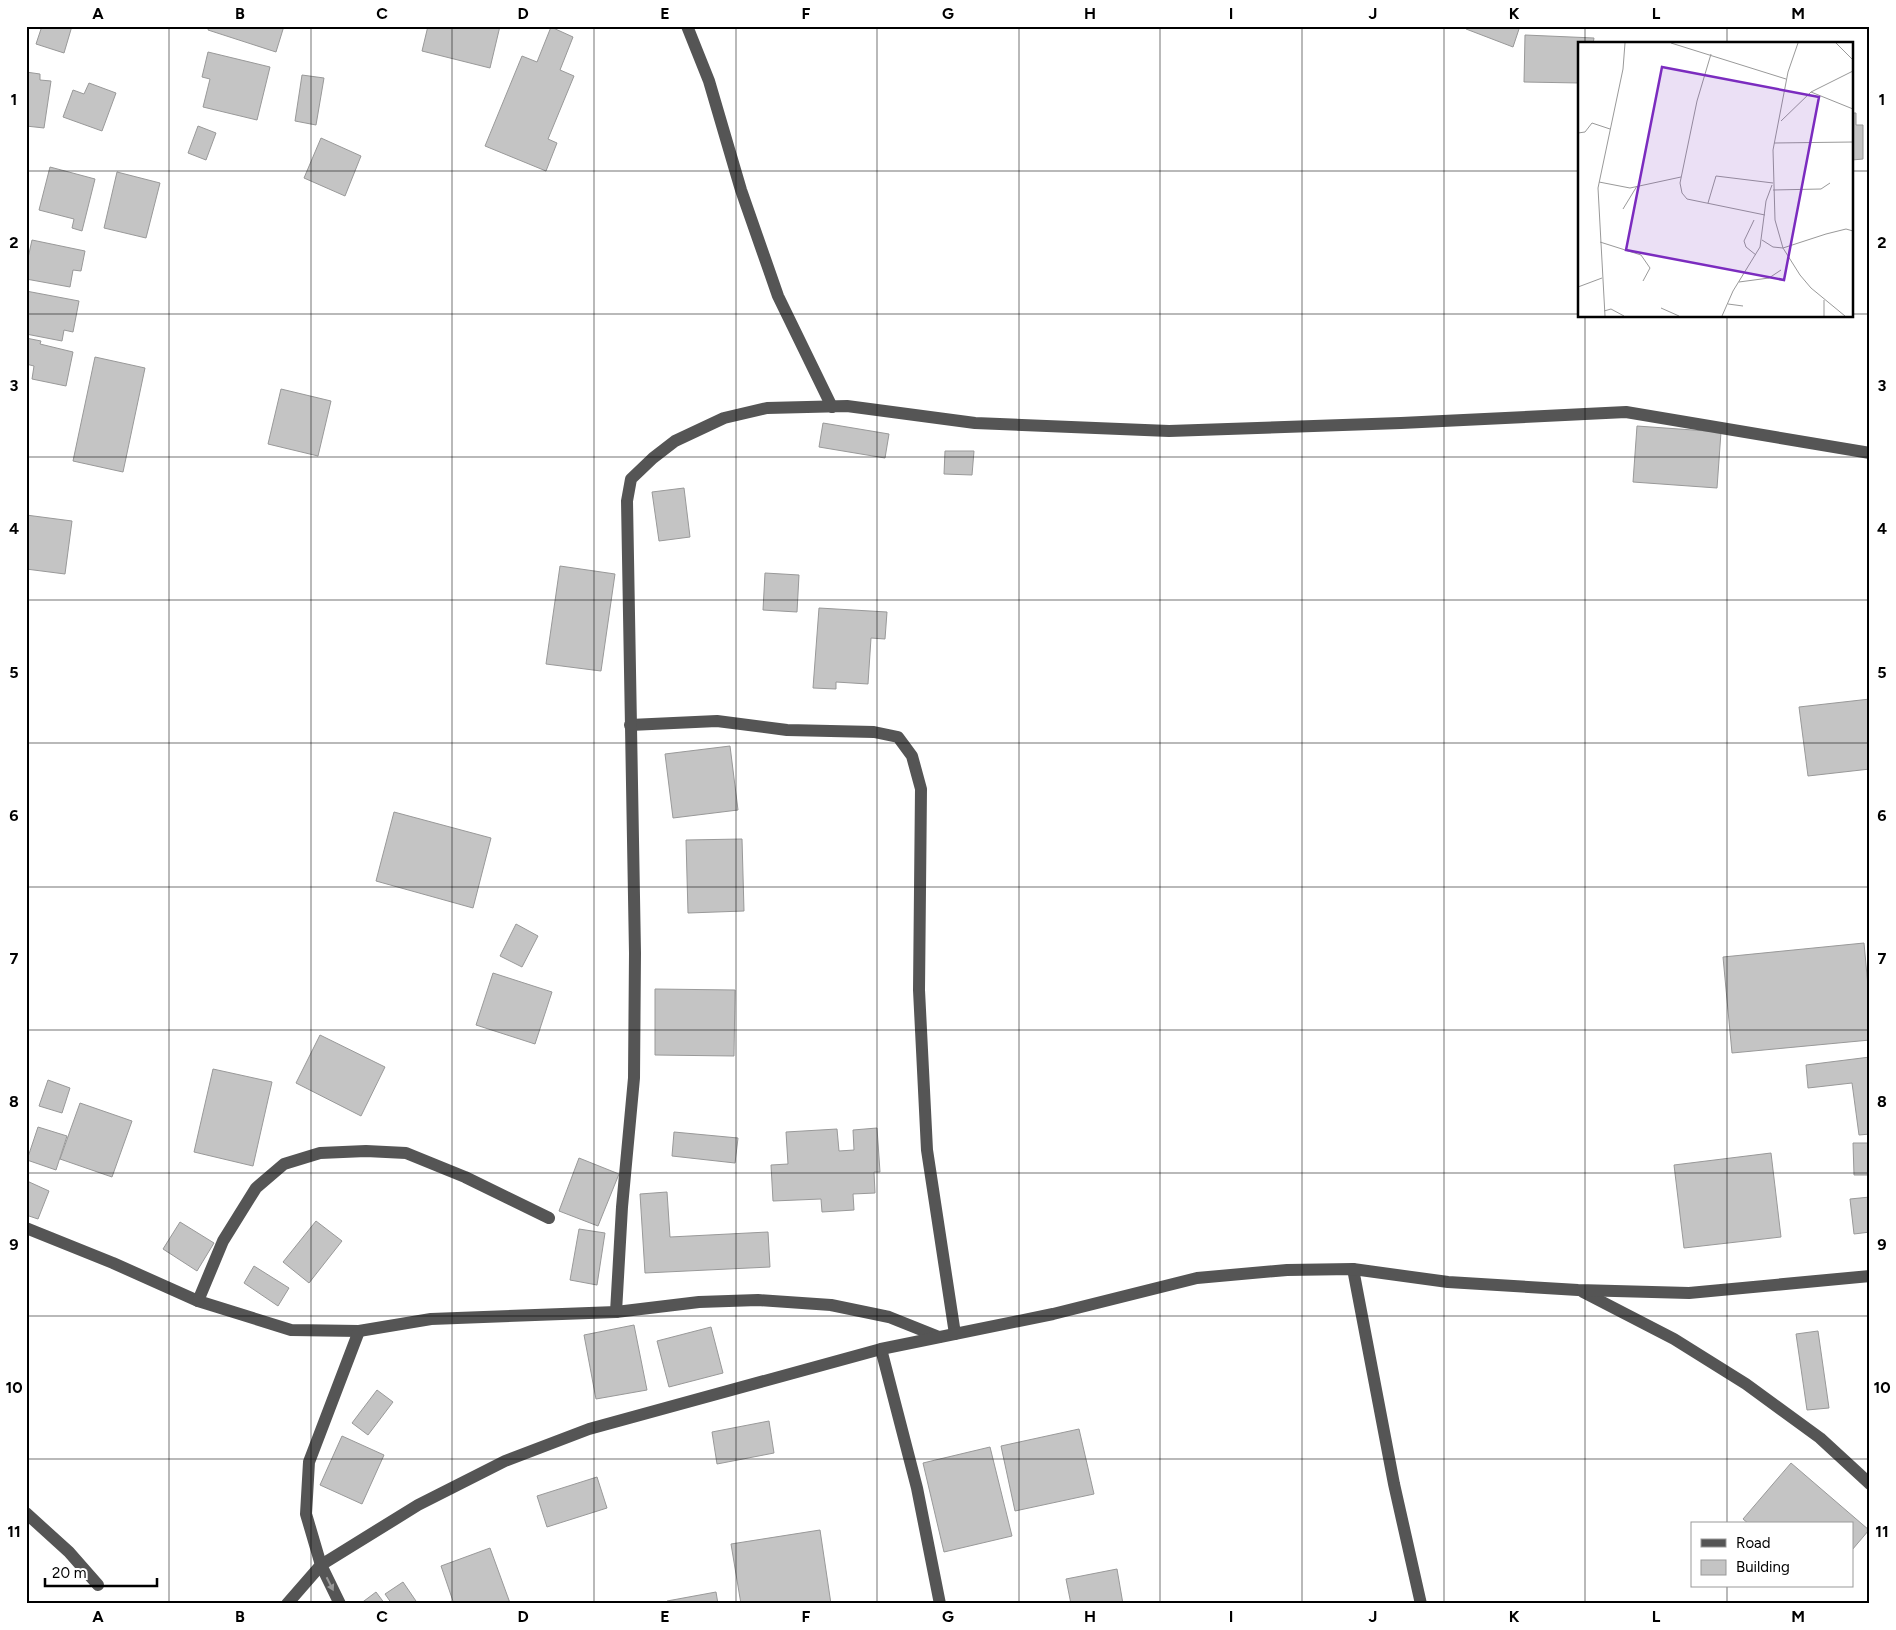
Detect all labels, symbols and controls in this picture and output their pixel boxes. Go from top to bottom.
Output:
text: A [92,4,104,23]
text: B [235,4,245,23]
text: C [376,4,388,23]
text: D [517,4,529,23]
text: E [660,4,670,23]
text: F [802,4,811,23]
text: G [942,4,954,23]
text: H [1084,4,1096,23]
text: I [1229,4,1233,23]
text: J [1369,4,1377,23]
text: K [1509,4,1520,23]
text: L [1652,4,1661,23]
text: M [1791,4,1805,23]
inset map [1578,42,1854,318]
text: 1 [11,90,17,109]
text: 1 [1879,90,1885,109]
text: 2 [9,233,19,252]
text: 2 [1877,233,1887,252]
text: 3 [10,376,19,395]
text: 3 [1878,376,1887,395]
text: 4 [9,519,19,538]
text: 4 [1877,519,1887,538]
text: 5 [9,663,19,682]
text: 5 [1877,663,1887,682]
text: 6 [9,806,19,825]
text: 6 [1877,806,1887,825]
text: 7 [10,949,19,968]
text: 7 [1878,949,1887,968]
text: 8 [9,1092,19,1111]
text: 8 [1877,1092,1887,1111]
text: 9 [9,1235,19,1254]
text: 9 [1877,1235,1887,1254]
text: 10 [5,1378,23,1397]
text: 10 [1873,1378,1891,1397]
text: 11 [7,1522,21,1541]
legend [1691,1522,1854,1588]
text: 11 [1875,1522,1889,1541]
text: Road [1736,1534,1771,1552]
scale bar [45,1555,158,1587]
text: Building [1736,1558,1790,1576]
text: 20 m [52,1564,86,1582]
one-way arrow [327,1577,335,1591]
text: A [92,1607,104,1626]
text: B [235,1607,245,1626]
text: C [376,1607,388,1626]
text: D [517,1607,529,1626]
text: E [660,1607,670,1626]
text: F [802,1607,811,1626]
text: G [942,1607,954,1626]
text: H [1084,1607,1096,1626]
text: I [1229,1607,1233,1626]
text: J [1369,1607,1377,1626]
text: K [1509,1607,1520,1626]
text: L [1652,1607,1661,1626]
text: M [1791,1607,1805,1626]

